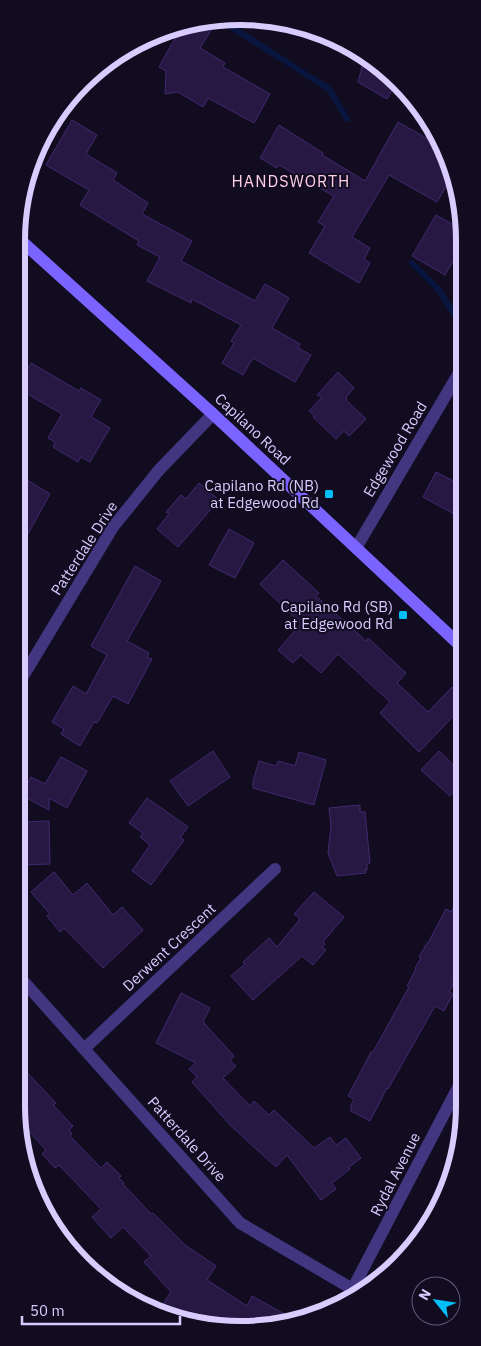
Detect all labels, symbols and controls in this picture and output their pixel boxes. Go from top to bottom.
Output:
district label: HANDSWORTH [232,171,350,191]
street label: Capilano Road [211,389,295,469]
street label: Edgewood Road [359,398,431,500]
place label: Capilano Rd (NB) at Edgewood Rd [205,476,319,512]
marker: Capilano Rd (NB) at Edgewood Rd [323,488,335,500]
street label: Patterdale Drive [47,497,121,599]
place label: Capilano Rd (SB) at Edgewood Rd [280,597,393,633]
marker: Capilano Rd (SB) at Edgewood Rd [397,609,409,621]
street label: Derwent Crescent [118,899,220,995]
street label: Patterdale Drive [144,1092,230,1186]
street label: Rydal Avenue [366,1129,424,1219]
north arrow [411,1276,461,1326]
text: N [414,1286,435,1303]
scale bar [22,1294,180,1326]
text: 50 m [30,1301,65,1320]

